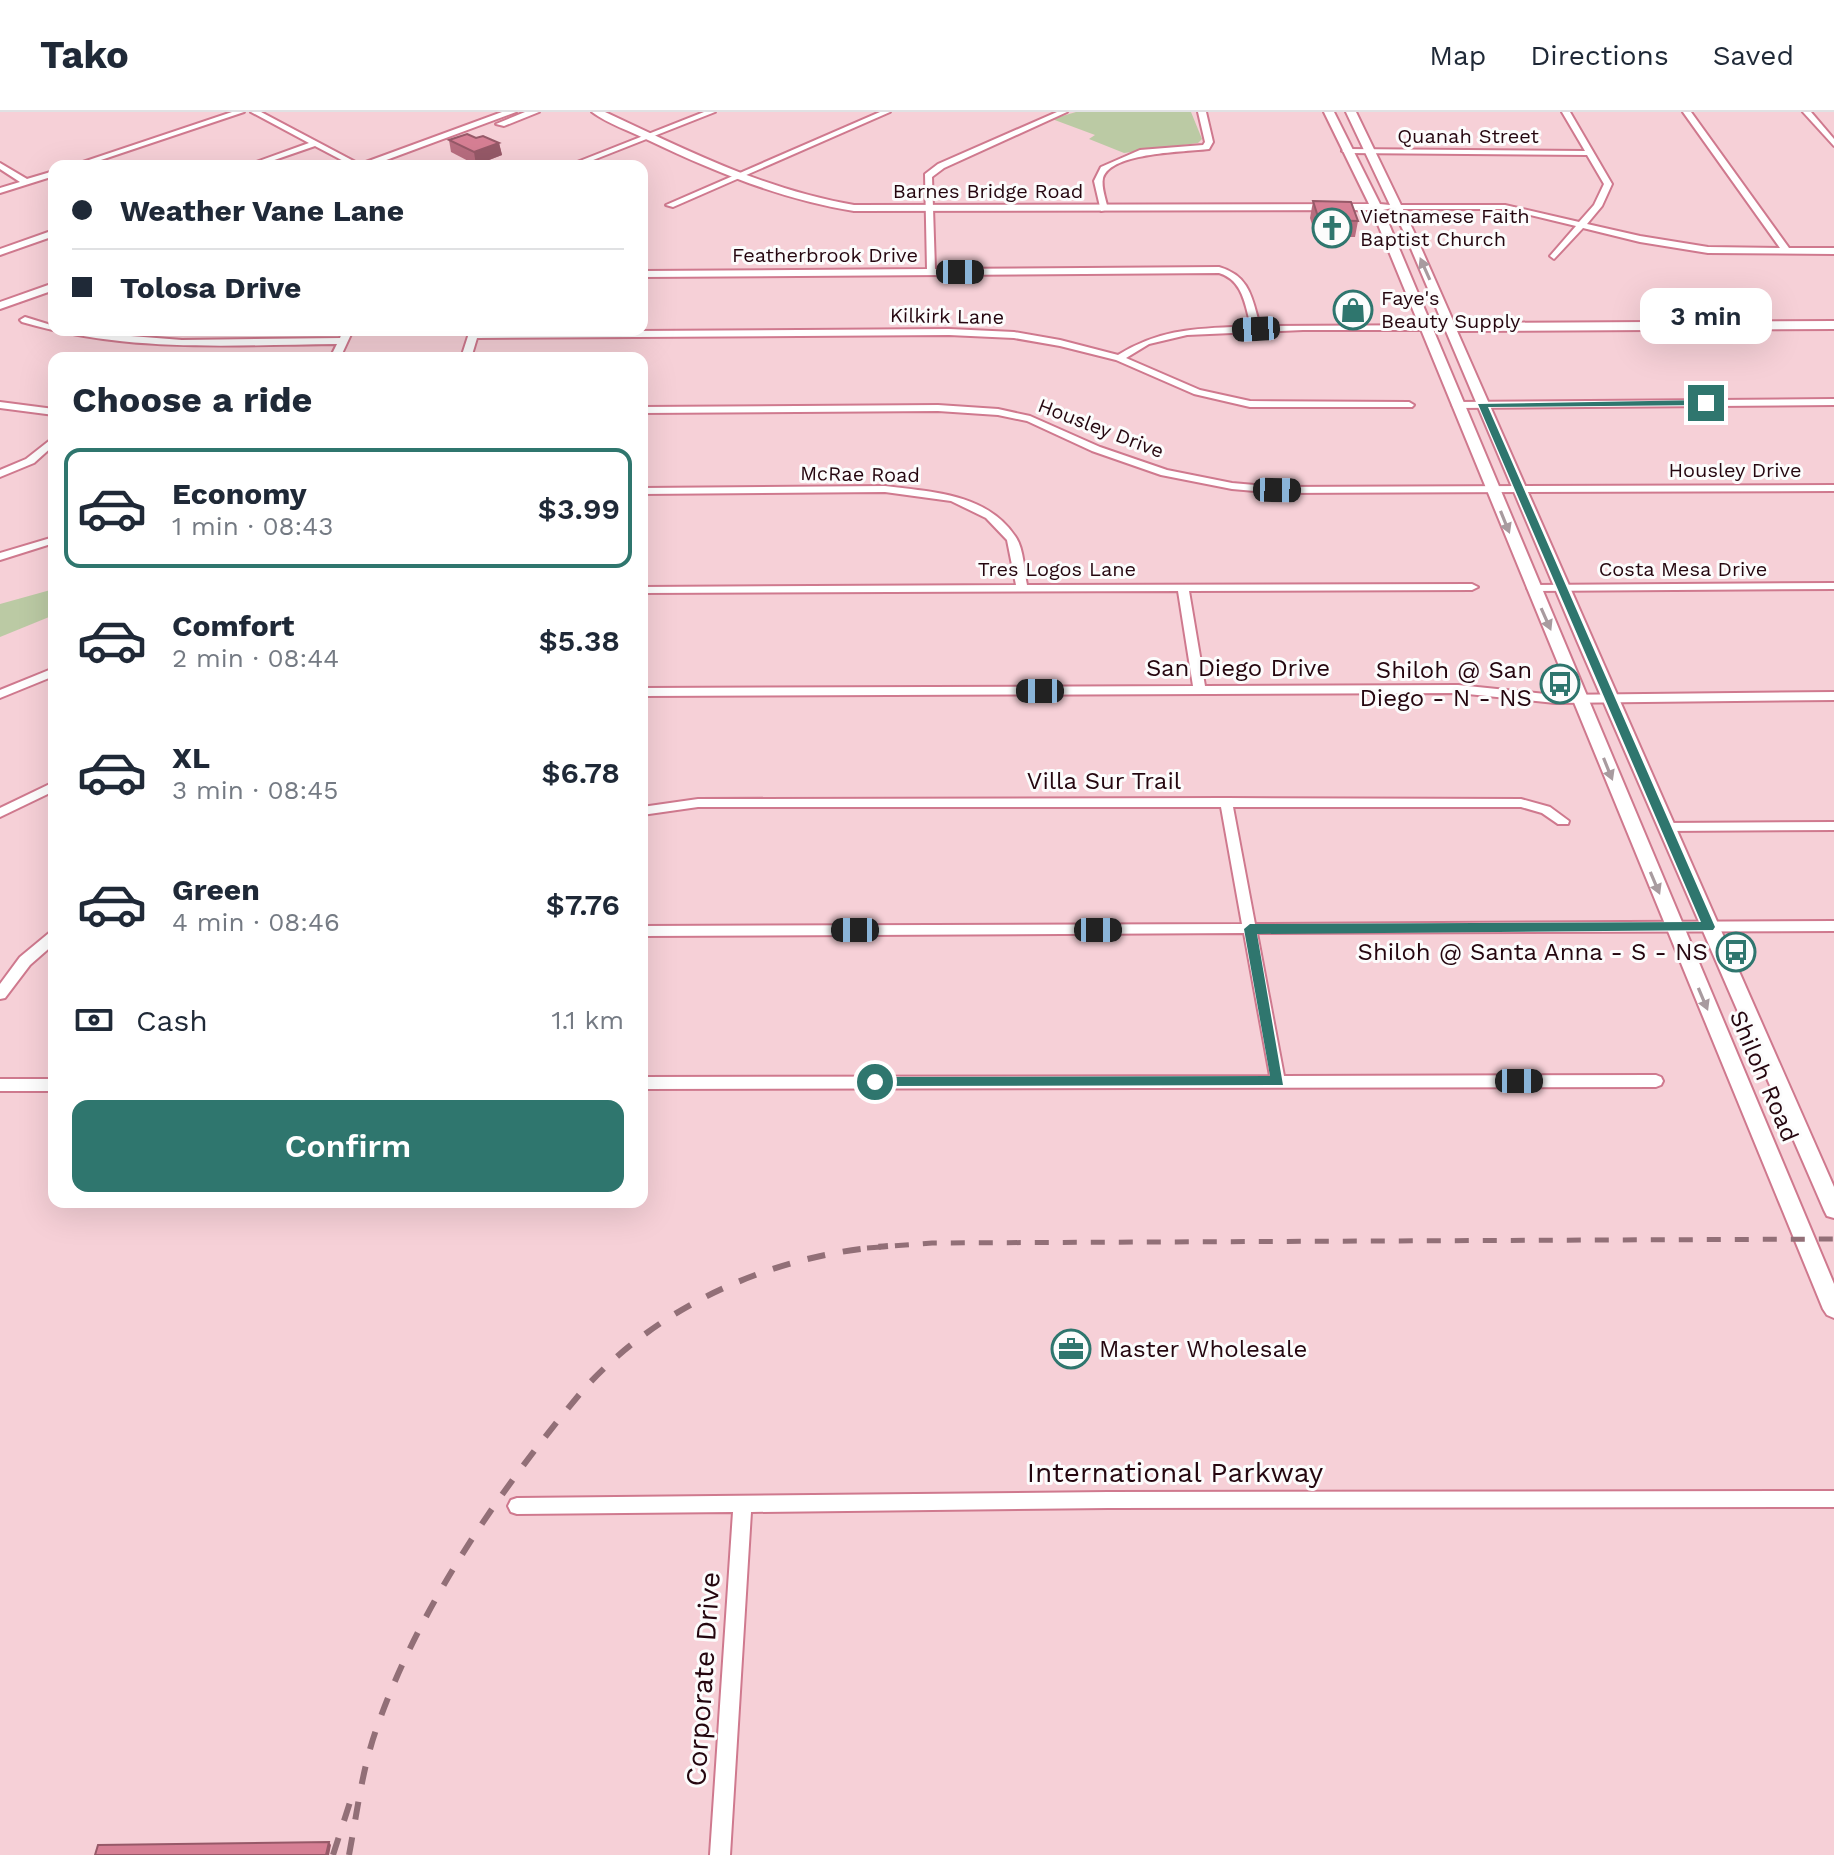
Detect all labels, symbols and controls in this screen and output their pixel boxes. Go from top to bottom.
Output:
text: Tako [40,33,129,77]
text: Map [1429,39,1486,72]
text: Directions [1530,39,1669,72]
text: Saved [1713,39,1794,72]
street label: Quanah Street [1397,124,1539,148]
street label: Barnes Bridge Road [893,179,1083,203]
text: Weather Vane Lane [120,193,404,228]
place label: Vietnamese Faith Baptist Church [1360,204,1530,251]
church icon: Vietnamese Faith Baptist Church [1311,207,1353,249]
street label: Featherbrook Drive [732,243,918,267]
one-way arrow [1419,257,1432,281]
car [936,260,984,284]
text: Tolosa Drive [120,270,301,305]
place label: Faye's Beauty Supply [1381,286,1521,333]
callout: 3 min [1640,287,1772,343]
shop icon: Faye's Beauty Supply [1332,289,1374,331]
text: 3 min [1670,301,1742,331]
street label: Kilkirk Lane [890,303,1004,329]
car [1231,316,1281,342]
text: Choose a ride [72,379,312,421]
route end [1688,385,1724,421]
street label: Housley Drive [1035,393,1167,463]
street label: Housley Drive [1669,458,1801,482]
street label: McRae Road [800,461,920,487]
icon: car [76,472,148,544]
text: Economy [172,476,307,511]
car [1253,478,1301,502]
text: $3.99 [538,491,620,526]
one-way arrow [1499,510,1512,534]
text: 1 min · 08:43 [172,511,333,541]
street label: Tres Logos Lane [978,557,1136,581]
street label: Costa Mesa Drive [1599,557,1767,581]
icon: car [76,604,148,676]
one-way arrow [1539,607,1553,631]
text: Comfort [172,608,294,643]
text: $5.38 [539,623,620,658]
text: 2 min · 08:44 [172,643,339,673]
street label: San Diego Drive [1146,654,1330,682]
place label: Shiloh @ San Diego - N - NS [1360,656,1532,712]
bus stop icon: Shiloh @ San Diego - N - NS [1539,663,1581,705]
car [1016,679,1064,703]
icon: car [76,736,148,808]
text: XL [172,740,210,775]
text: $6.78 [541,755,620,790]
one-way arrow [1602,757,1615,781]
street label: Villa Sur Trail [1027,767,1182,795]
text: 3 min · 08:45 [172,775,338,805]
icon: car [76,868,148,940]
one-way arrow [1649,871,1662,895]
text: Green [172,872,260,907]
text: $7.76 [546,887,620,922]
text: 4 min · 08:46 [172,907,340,937]
car [831,918,879,942]
car [1074,918,1122,942]
bus stop icon: Shiloh @ Santa Anna - S - NS [1715,931,1757,973]
place label: Shiloh @ Santa Anna - S - NS [1358,938,1708,966]
one-way arrow [1697,987,1710,1011]
icon: cash [72,998,116,1042]
text: Cash [136,1003,208,1038]
text: 1.1 km [551,1005,624,1035]
street label: Shiloh Road [1724,1006,1804,1146]
route start [857,1064,893,1100]
car [1495,1069,1543,1093]
button: Confirm [72,1100,624,1192]
office icon: Master Wholesale [1050,1328,1092,1370]
place label: Master Wholesale [1099,1335,1307,1363]
street label: International Parkway [1027,1456,1324,1489]
street label: Corporate Drive [679,1571,727,1787]

